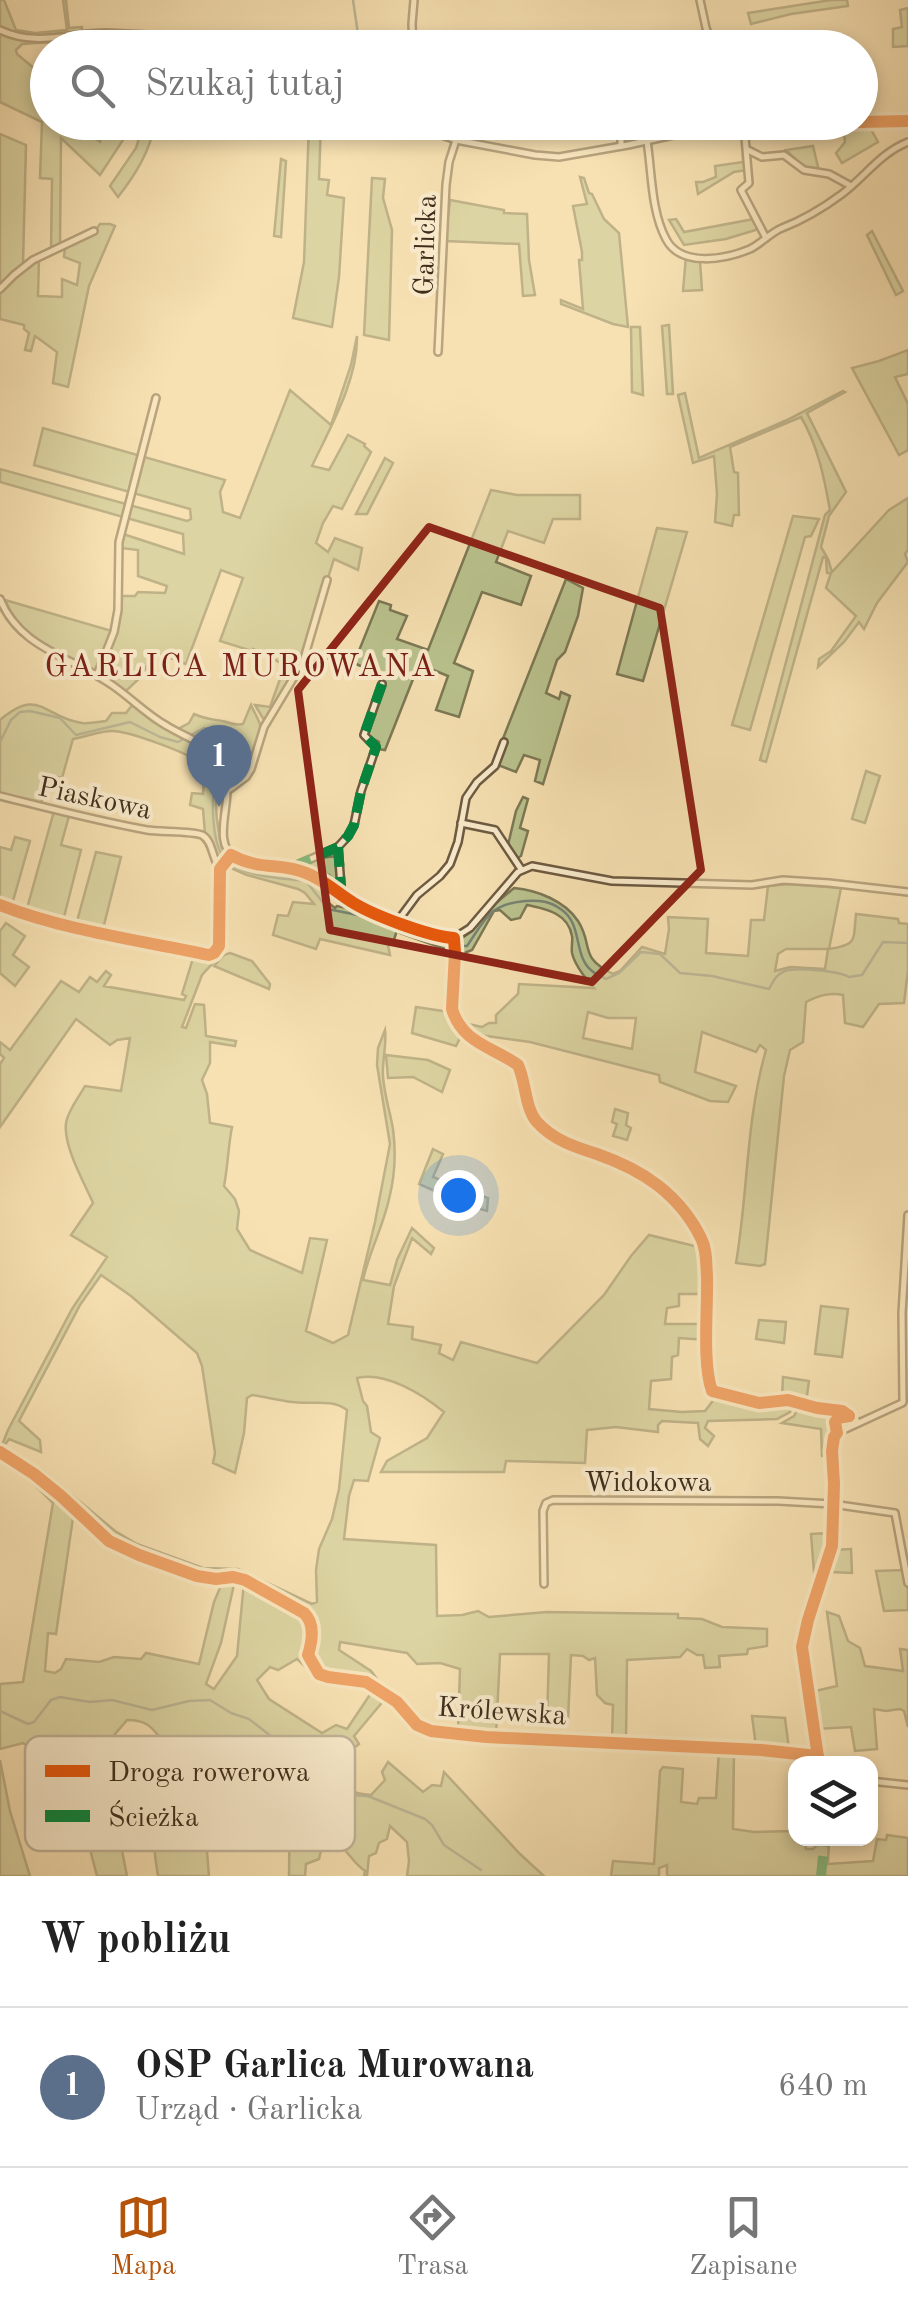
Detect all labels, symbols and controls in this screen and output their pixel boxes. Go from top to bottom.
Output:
search box [30,30,878,140]
icon: search [65,58,120,113]
text: Szukaj tutaj [145,66,345,104]
street label: Garlicka [411,194,443,296]
district label: GARLICA MUROWANA [44,652,438,684]
pin: 1 [186,724,252,807]
street label: Piaskowa [35,774,154,826]
your location [433,1170,484,1221]
street label: Widokowa [584,1470,712,1498]
street label: Królewska [436,1695,567,1731]
legend [25,1736,355,1851]
map controls [788,1756,878,1846]
button: layers [788,1756,878,1846]
text: Droga rowerowa [108,1760,310,1788]
text: Ścieżka [108,1800,199,1833]
text: W pobliżu [40,1920,231,1962]
text: OSP Garlica Murowana [135,2048,534,2086]
text: 1 [63,2071,82,2103]
text: 640 m [778,2071,868,2103]
text: Urząd · Garlicka [135,2095,362,2127]
tab: Mapa [110,2190,176,2285]
tab: Trasa [397,2190,468,2285]
tab: Zapisane [689,2190,798,2285]

